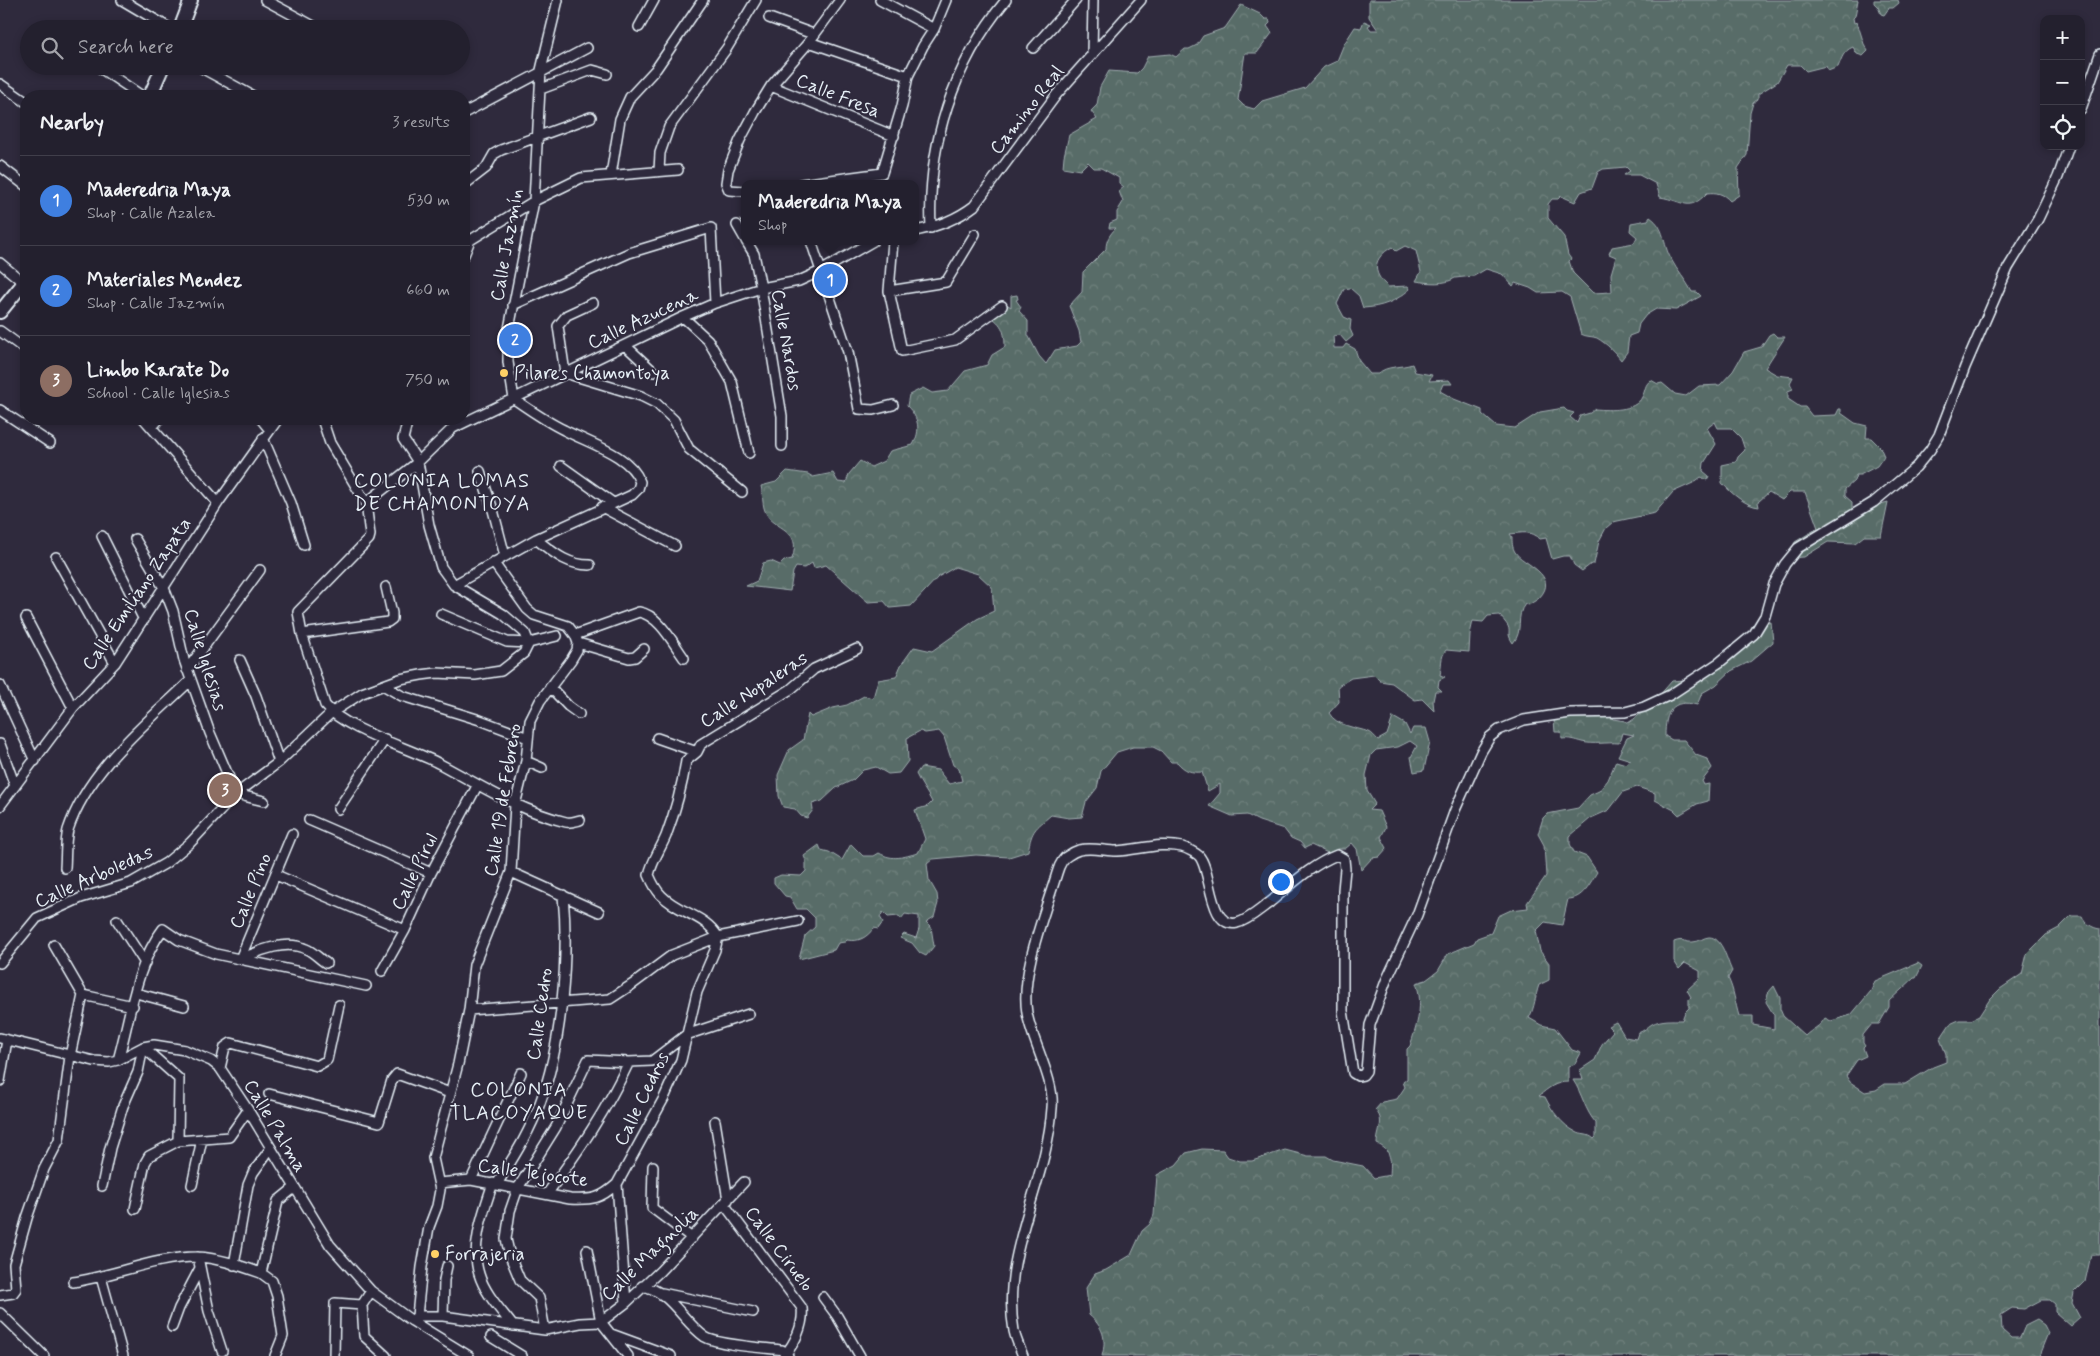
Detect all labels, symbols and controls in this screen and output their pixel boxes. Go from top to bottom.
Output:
map controls [2040,15,2085,150]
button: + [2040,15,2085,60]
search box [20,20,470,75]
icon: search [38,34,66,62]
text: Search here [78,35,174,60]
street label: Camino Real [984,60,1070,160]
button: − [2040,60,2085,105]
street label: Calle Fresa [792,68,884,124]
button: locate [2040,105,2085,150]
text: Nearby [40,109,104,137]
text: 3 results [392,112,450,133]
text: Maderedria Maya [87,178,231,203]
popup [741,180,919,245]
street label: Calle Jazmín [485,187,529,303]
text: 1 [52,190,60,211]
text: 530 m [407,190,450,211]
text: Maderedria Maya [758,190,902,215]
text: Shop · Calle Azalea [87,203,215,224]
text: Shop [758,215,787,236]
pin: 1 [814,261,846,299]
text: Materiales Mendez [87,268,242,293]
text: 2 [52,280,60,301]
text: 660 m [406,280,450,301]
street label: Calle Azucena [584,282,703,356]
street label: Calle Nardos [765,287,807,393]
text: Shop · Calle Jazmín [87,293,225,314]
pin: 2 [499,321,531,359]
text: Limbo Karate Do [87,358,229,383]
place label: Pilares Chamontoya [514,361,670,387]
marker: Pilares Chamontoya [498,367,510,379]
text: 3 [52,370,60,391]
text: 750 m [405,370,450,391]
text: School · Calle Iglesias [87,383,230,404]
district label: COLONIA LOMAS DE CHAMONTOYA [353,468,531,518]
street label: Calle Emiliano Zapata [76,513,198,675]
street label: Calle Iglesias [177,606,233,715]
street label: Calle Nopaleras [695,646,813,734]
street label: Calle 19 de Febrero [479,722,527,878]
pin: 3 [209,771,241,809]
street label: Calle Pirul [386,829,444,914]
street label: Calle Arboledas [31,840,157,914]
street label: Calle Pino [224,849,278,933]
your location [1268,869,1294,895]
street label: Calle Cedro [521,966,559,1062]
street label: Calle Cedros [609,1047,676,1150]
street label: Calle Palma [238,1075,312,1177]
district label: COLONIA TLACOYAQUE [450,1077,588,1127]
street label: Calle Tejocote [476,1153,590,1194]
street label: Calle Magnolia [596,1201,706,1309]
street label: Calle Ciruelo [739,1201,819,1297]
place label: Forrajeria [445,1242,525,1267]
marker: Forrajeria [429,1248,441,1260]

